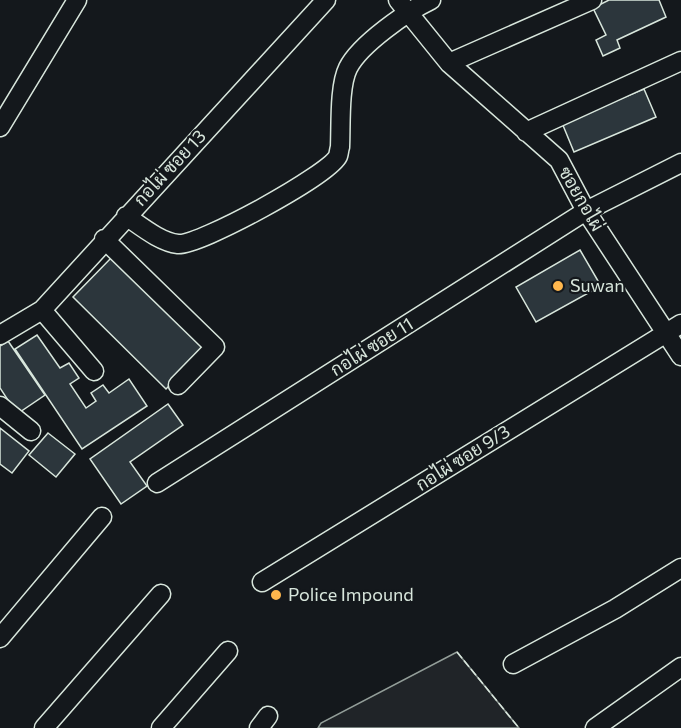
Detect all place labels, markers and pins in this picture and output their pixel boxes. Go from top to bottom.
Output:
place label: Suwan [570,274,625,296]
marker: Suwan [551,279,565,293]
place label: Police Impound [288,583,414,605]
marker: Police Impound [269,588,283,602]

